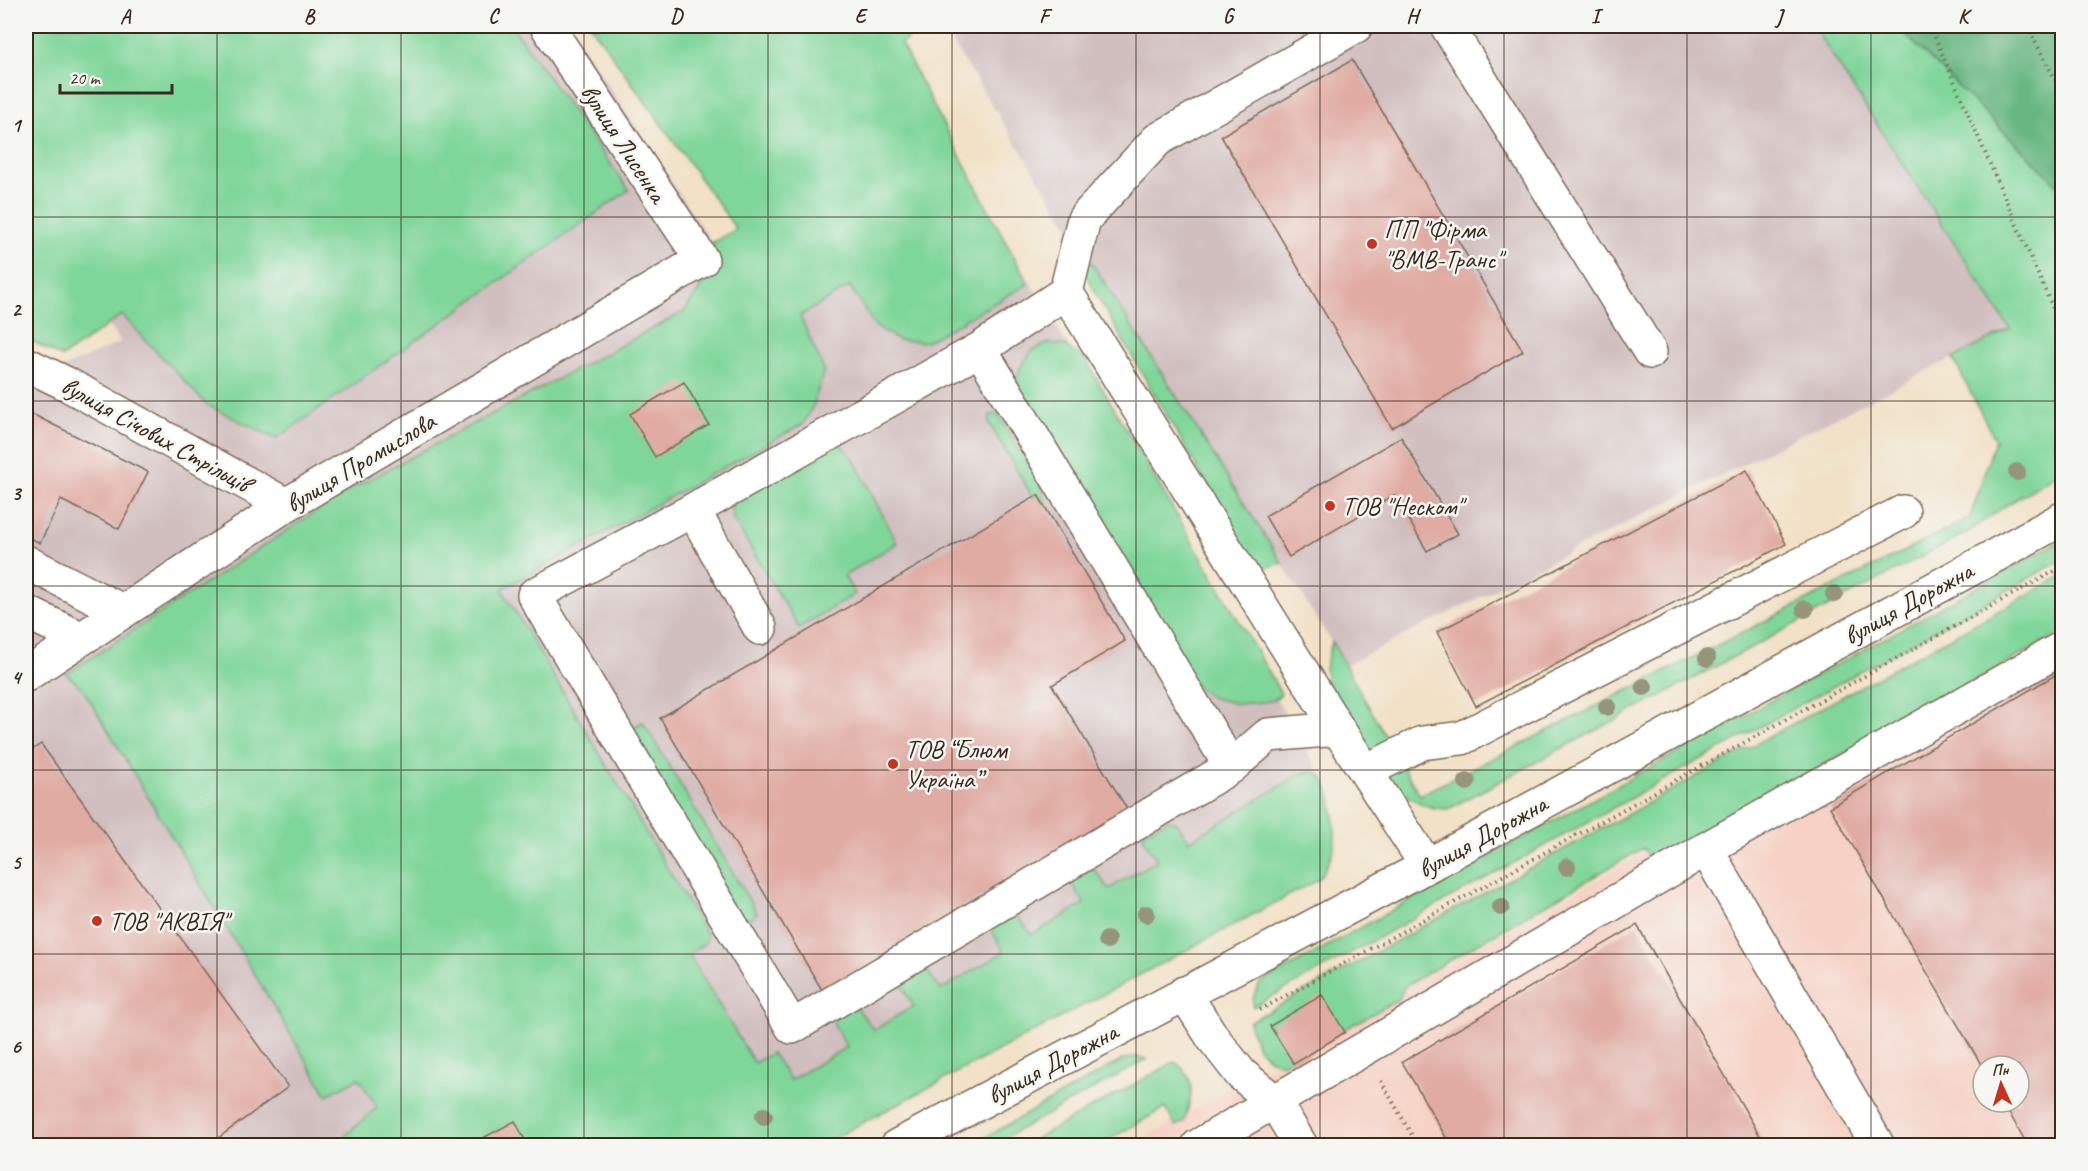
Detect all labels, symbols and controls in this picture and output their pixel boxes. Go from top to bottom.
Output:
text: A [120,4,132,29]
text: B [304,4,316,29]
text: C [488,4,500,29]
text: D [670,4,684,29]
text: E [855,4,869,29]
text: F [1039,4,1053,29]
text: G [1223,4,1236,29]
text: H [1406,4,1421,29]
text: I [1591,4,1604,29]
text: J [1774,4,1786,29]
text: K [1958,4,1972,29]
scale bar [60,57,172,95]
text: 20 m [69,67,102,89]
street label: вулиця Лисенка [573,78,675,211]
text: 1 [12,113,23,138]
place label: ПП "Фірма "ВМВ-Транс" [1384,213,1506,276]
marker: ПП "Фірма "ВМВ-Транс" [1365,237,1379,251]
text: 2 [12,297,23,322]
street label: вулиця Січових Стрільців [56,369,261,503]
street label: вулиця Промислова [279,404,443,520]
text: 3 [12,481,23,506]
place label: ТОВ "Неском" [1342,490,1467,523]
marker: ТОВ "Неском" [1323,499,1337,513]
street label: вулиця Дорожна [1838,553,1981,653]
text: 4 [12,665,24,690]
place label: ТОВ “Блюм Україна” [905,733,1008,796]
marker: ТОВ “Блюм Україна” [886,757,900,771]
street label: вулиця Дорожна [1412,786,1555,886]
text: 5 [12,850,23,875]
place label: ТОВ "АКВІЯ" [109,905,232,938]
marker: ТОВ "АКВІЯ" [90,914,104,928]
street label: вулиця Дорожна [981,1014,1125,1112]
text: 6 [11,1034,22,1059]
north arrow [1971,1054,2031,1114]
text: Пн [1991,1059,2010,1081]

